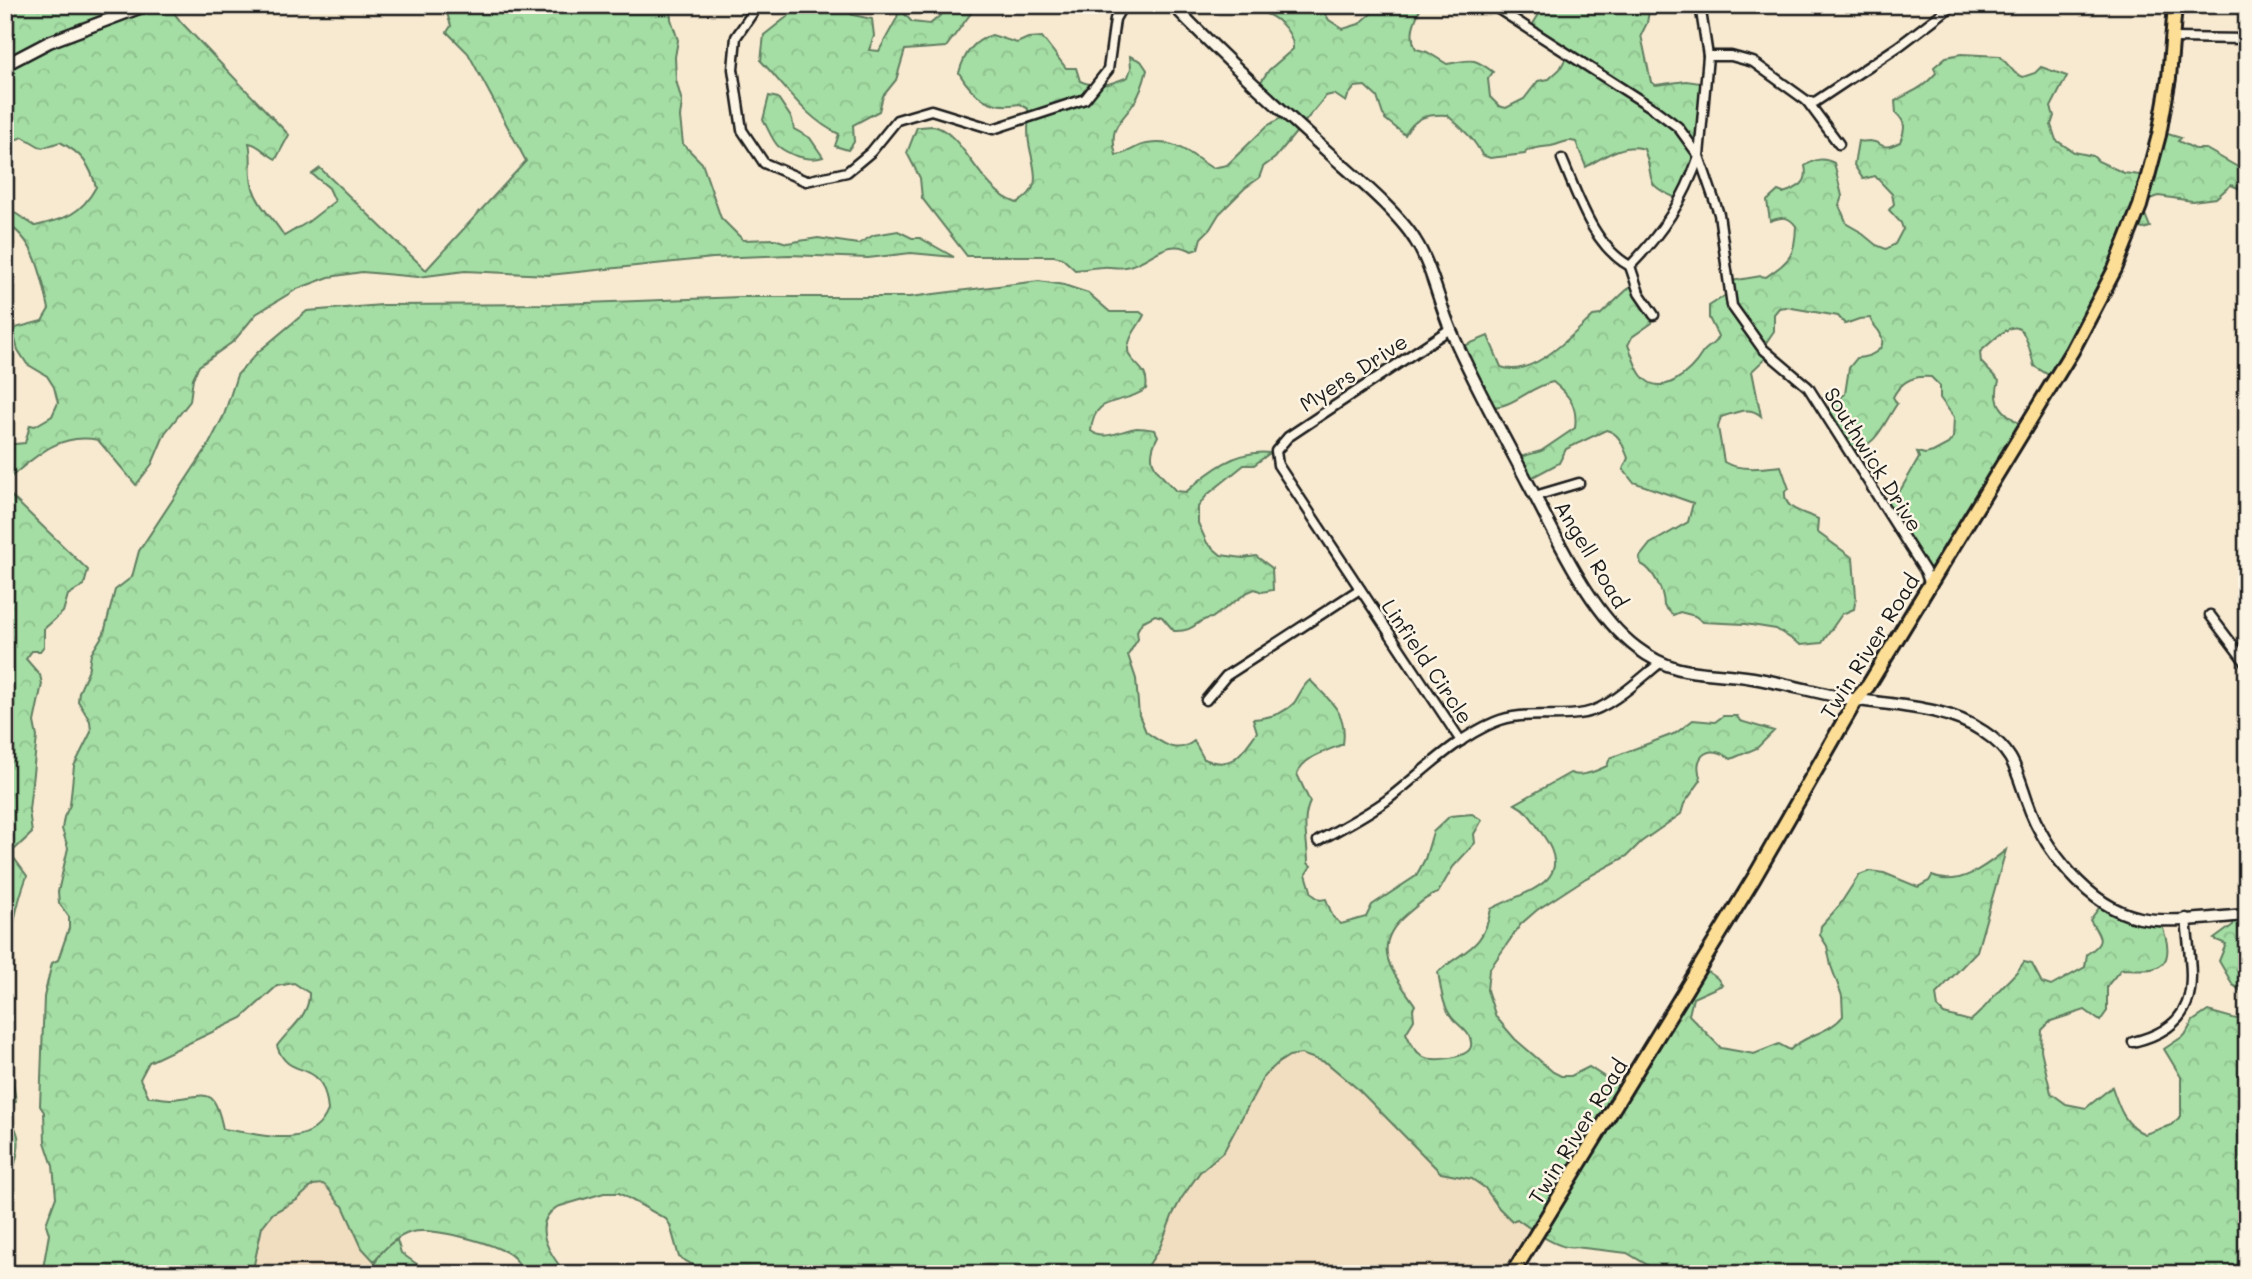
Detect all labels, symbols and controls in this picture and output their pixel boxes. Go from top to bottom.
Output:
street label: Myers Drive [1294,327,1412,417]
street label: Southwick Drive [1819,382,1929,536]
street label: Angell Road [1549,495,1635,613]
street label: Twin River Road [1813,568,1925,724]
street label: Linfield Circle [1376,594,1480,728]
street label: Twin River Road [1521,1053,1633,1209]

